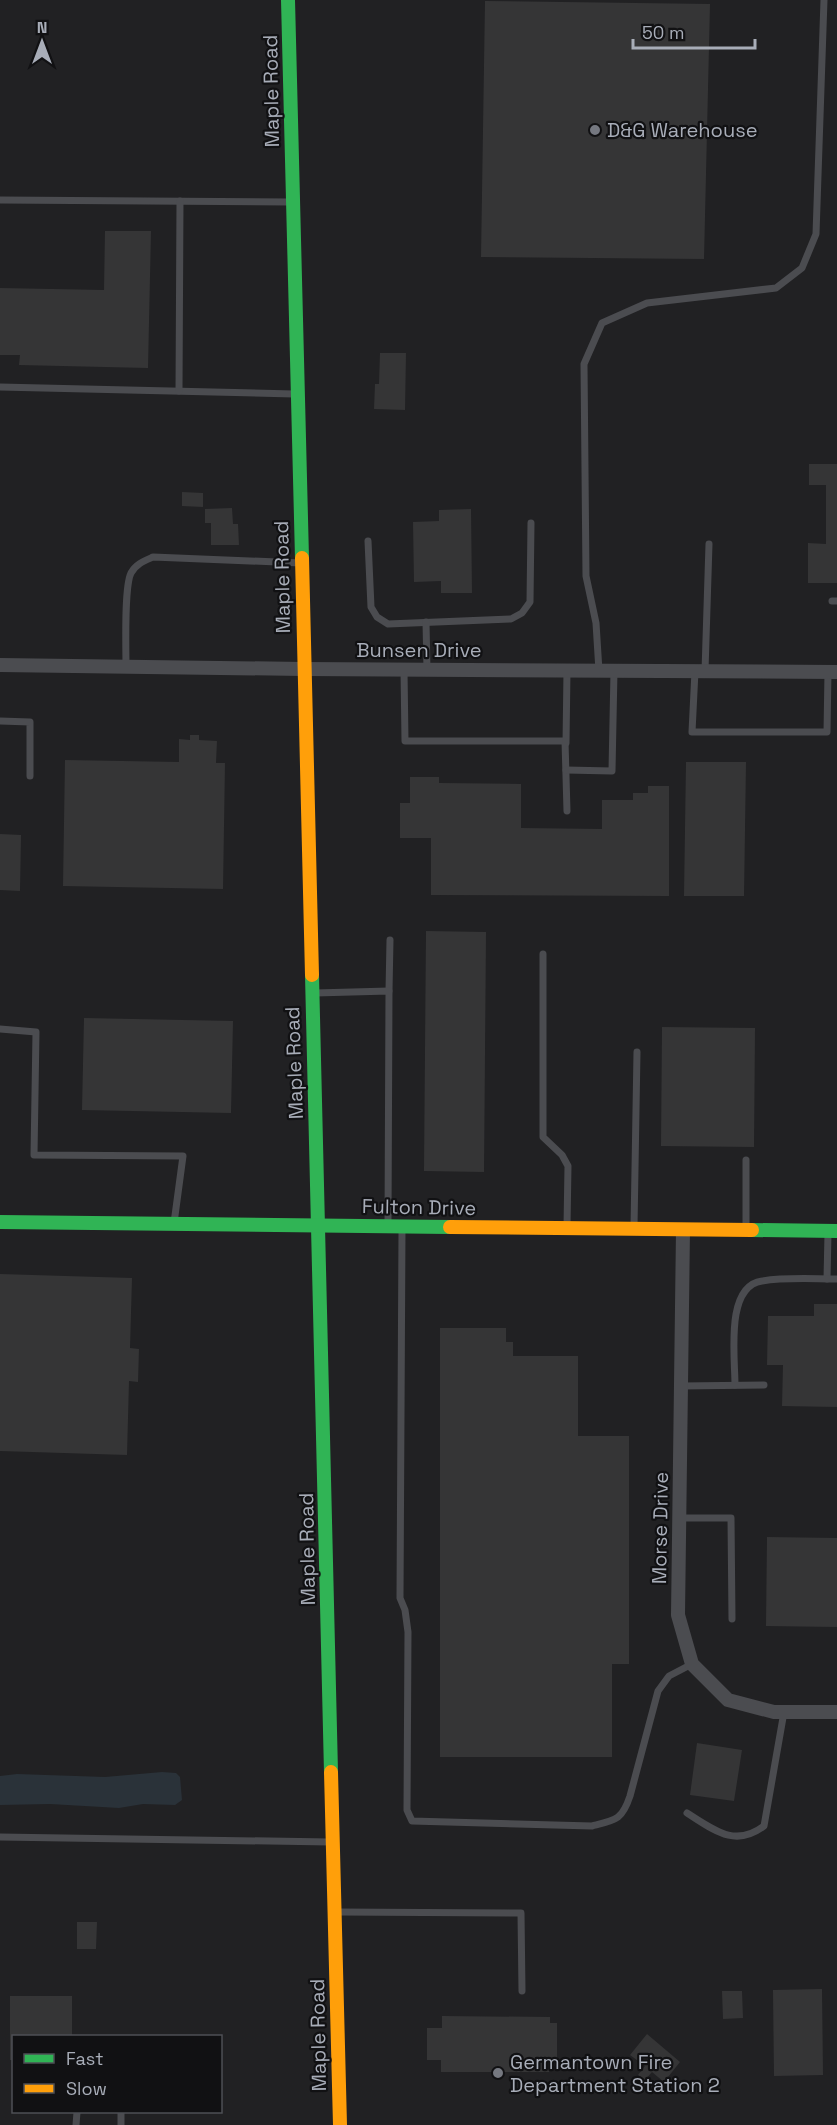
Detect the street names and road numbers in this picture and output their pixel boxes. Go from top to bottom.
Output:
street label: Maple Road [257,34,285,148]
street label: Maple Road [268,520,296,634]
street label: Bunsen Drive [356,637,482,663]
street label: Maple Road [279,1006,309,1120]
street label: Fulton Drive [362,1193,476,1221]
street label: Morse Drive [646,1472,674,1584]
street label: Maple Road [293,1492,321,1606]
street label: Maple Road [304,1978,332,2092]

